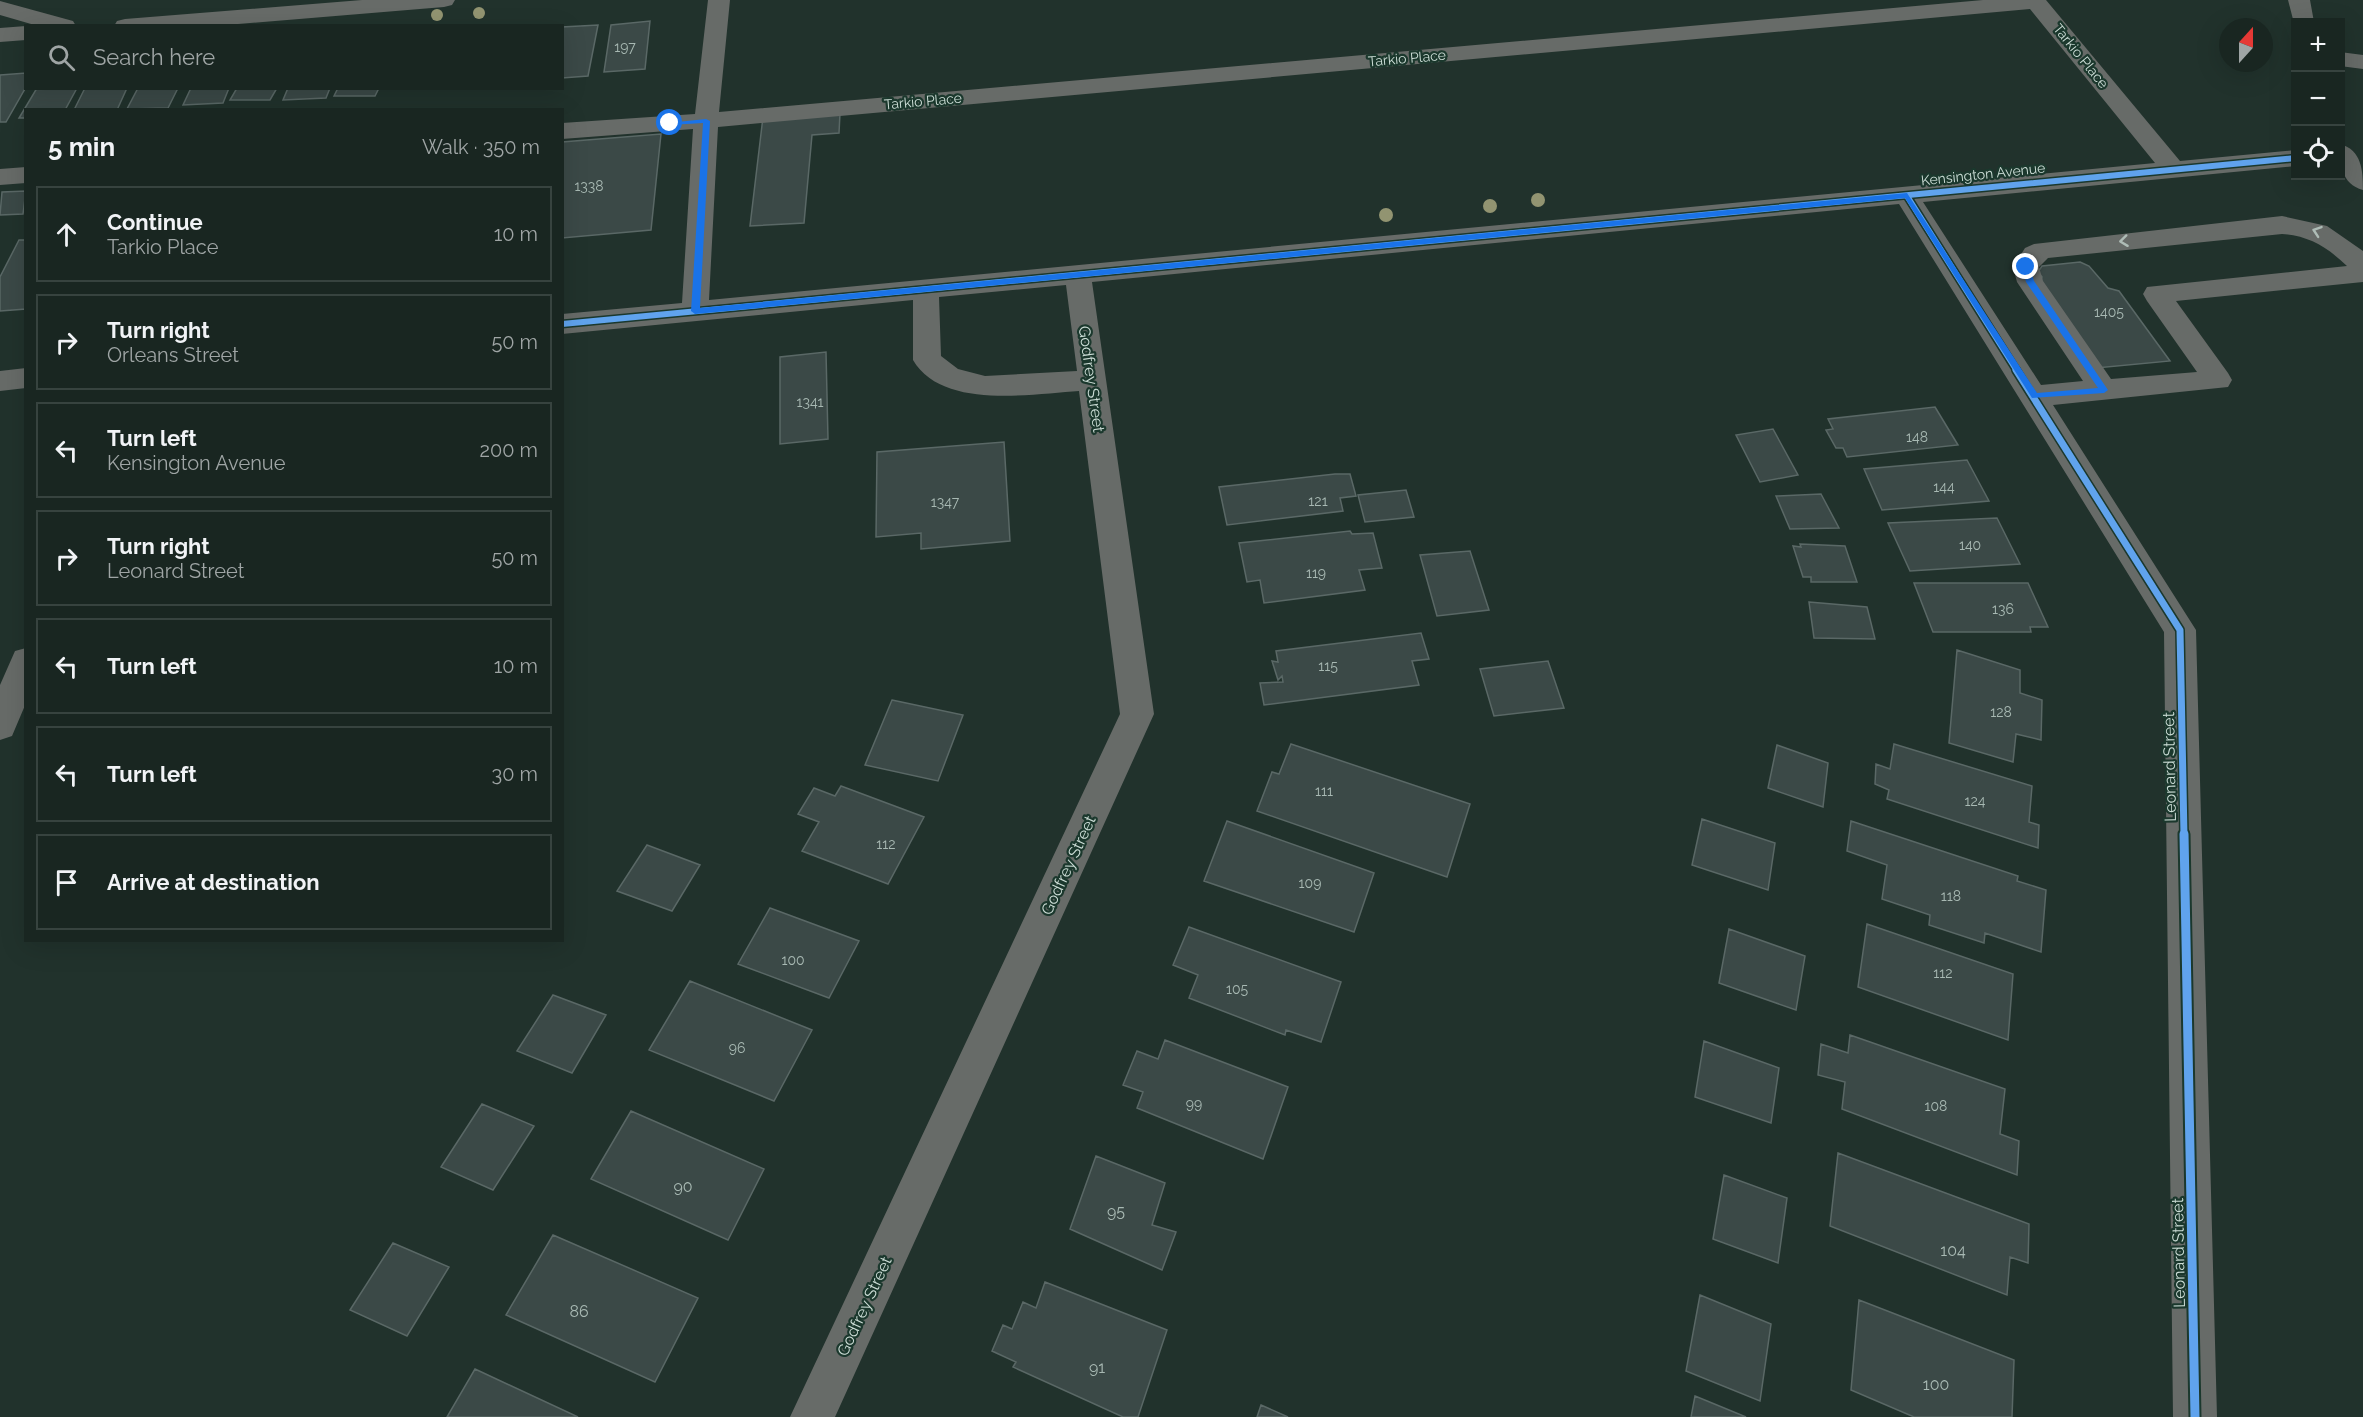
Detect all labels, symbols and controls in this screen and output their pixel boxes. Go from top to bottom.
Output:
north arrow [2219,18,2273,72]
map controls [2291,18,2345,180]
button: + [2291,18,2345,72]
street label: Tarkio Place [2050,21,2112,91]
search box [24,24,564,90]
house number: 197 [614,39,636,55]
icon: search [45,41,78,74]
text: Search here [93,44,215,70]
street label: Tarkio Place [1367,47,1447,69]
button: − [2291,72,2345,126]
street label: Tarkio Place [883,90,963,112]
route start [656,109,682,135]
button: locate [2291,126,2345,180]
text: 5 min [48,132,115,162]
text: Walk · 350 m [422,135,540,159]
street label: Kensington Avenue [1920,160,2046,188]
house number: 1338 [574,178,604,194]
text: Continue [107,209,203,235]
icon: ahead [50,218,83,251]
text: 10 m [494,222,538,246]
one-way arrow [2312,226,2323,239]
one-way arrow [2120,234,2129,247]
text: Tarkio Place [107,235,218,259]
route end [2012,253,2038,279]
house number: 1405 [2094,304,2124,320]
text: Turn right [107,317,210,343]
street label: Godfrey Street [1075,325,1108,434]
icon: right [50,326,83,359]
text: 50 m [491,330,538,354]
text: Orleans Street [107,343,239,367]
house number: 1341 [796,394,824,410]
text: Turn left [107,425,197,451]
house number: 148 [1906,429,1928,445]
icon: left [50,434,83,467]
text: 200 m [480,438,538,462]
text: Kensington Avenue [107,451,285,475]
house number: 144 [1933,479,1955,495]
house number: 121 [1308,493,1328,509]
house number: 1347 [931,494,960,510]
text: Turn right [107,533,210,559]
house number: 140 [1959,537,1981,553]
icon: right [50,542,83,575]
text: 50 m [491,546,538,570]
text: Leonard Street [107,559,244,583]
house number: 119 [1306,565,1326,581]
house number: 136 [1992,601,2014,617]
icon: left [50,650,83,683]
text: Turn left [107,653,197,679]
text: 10 m [494,654,538,678]
house number: 115 [1318,658,1338,674]
house number: 128 [1990,704,2012,720]
street label: Leonard Street [2159,711,2180,822]
icon: left [50,758,83,791]
text: Turn left [107,761,197,787]
text: 30 m [492,762,538,786]
house number: 111 [1315,783,1333,799]
house number: 124 [1965,793,1986,809]
street label: Godfrey Street [1037,812,1100,918]
house number: 112 [876,836,896,852]
icon: arrive [50,866,83,899]
text: Arrive at destination [107,869,320,895]
house number: 109 [1299,875,1321,891]
house number: 118 [1941,888,1961,904]
house number: 100 [781,952,805,968]
house number: 112 [1933,965,1953,981]
house number: 105 [1226,981,1248,997]
house number: 96 [729,1040,745,1056]
house number: 99 [1186,1096,1202,1112]
house number: 108 [1925,1098,1947,1114]
house number: 90 [673,1177,693,1196]
street label: Leonard Street [2168,1197,2189,1308]
house number: 95 [1107,1202,1125,1221]
house number: 104 [1940,1241,1966,1260]
street label: Godfrey Street [833,1253,896,1359]
house number: 86 [569,1302,589,1321]
house number: 91 [1089,1358,1105,1377]
house number: 100 [1923,1375,1949,1394]

